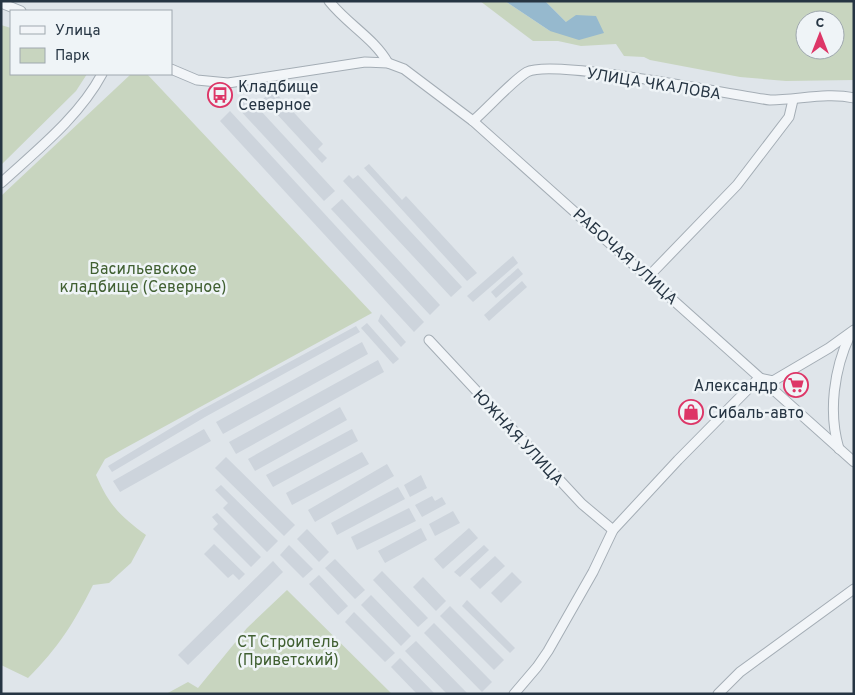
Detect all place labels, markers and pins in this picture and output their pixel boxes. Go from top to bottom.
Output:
place label: Кладбище Северное [238,78,318,116]
bus stop icon: Кладбище Северное [207,82,233,108]
supermarket icon: Александр [783,372,809,398]
place label: Александр [694,377,778,397]
shop icon: Сибаль-авто [678,399,704,425]
place label: Сибаль-авто [708,404,804,424]

